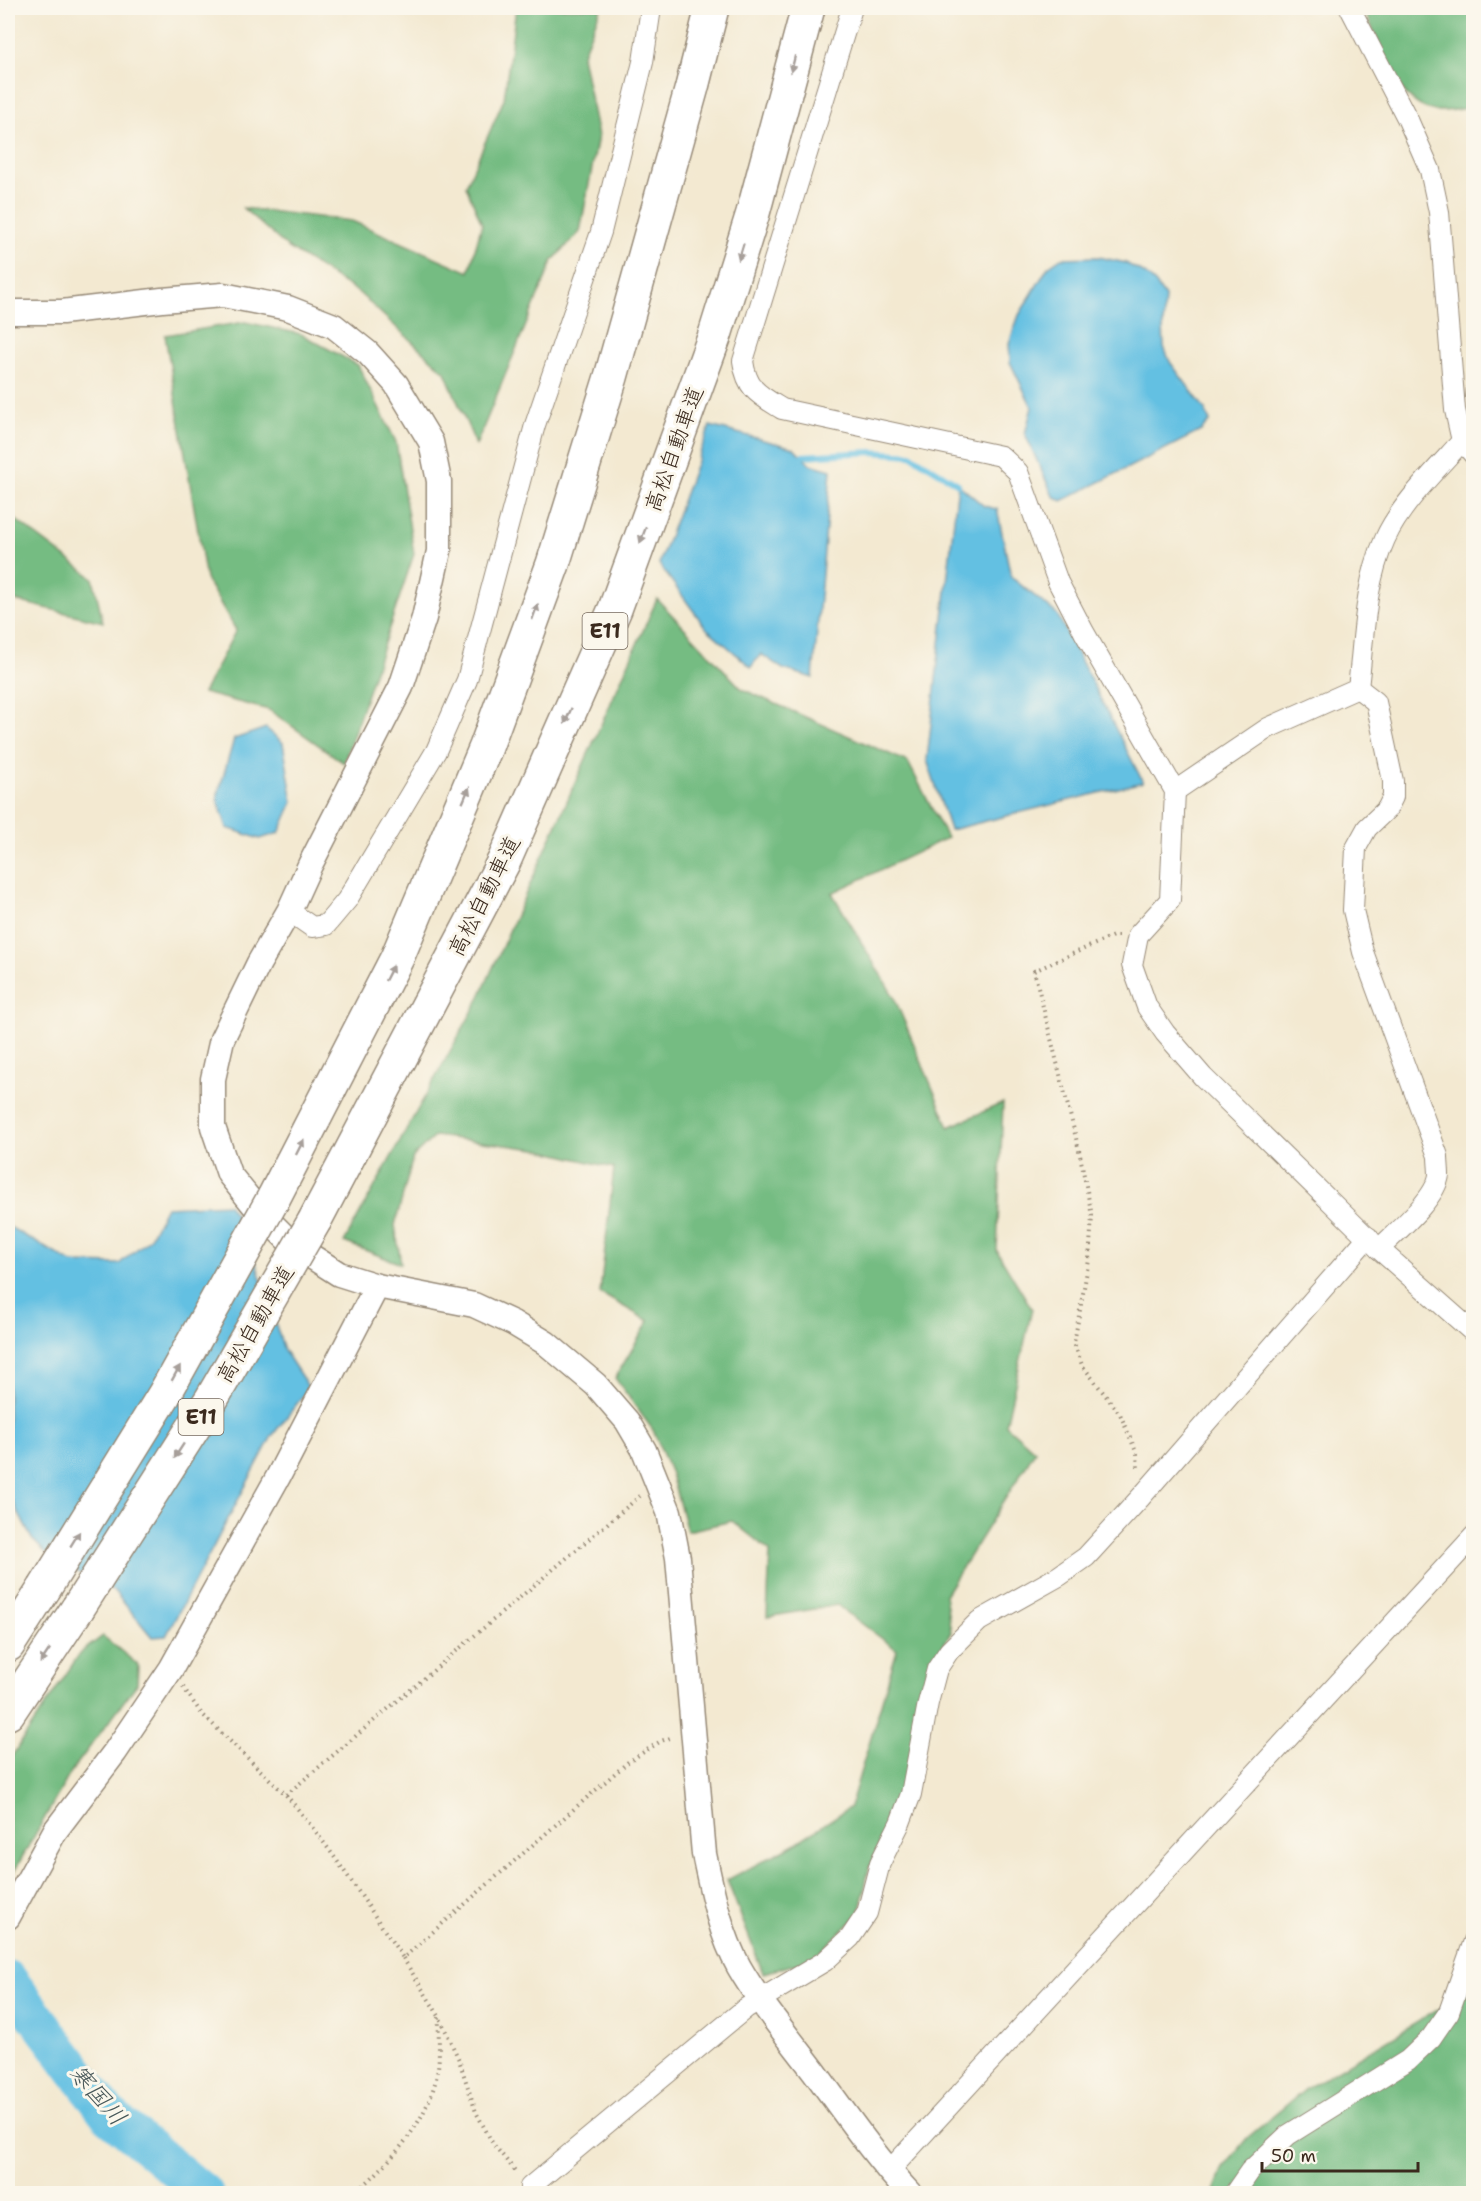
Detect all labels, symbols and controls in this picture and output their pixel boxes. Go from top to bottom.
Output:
one-way arrow [788,55,797,73]
one-way arrow [736,243,745,261]
street label: 高松自動車道 [638,382,710,516]
one-way arrow [638,527,648,545]
one-way arrow [531,603,541,621]
road number: E11 [582,613,628,649]
one-way arrow [564,707,573,724]
one-way arrow [461,785,471,803]
street label: 高松自動車道 [441,831,527,961]
one-way arrow [384,965,394,982]
one-way arrow [295,1138,305,1155]
street label: 高松自動車道 [209,1260,301,1388]
one-way arrow [171,1364,181,1381]
road number: E11 [178,1399,224,1435]
one-way arrow [173,1443,184,1459]
one-way arrow [70,1531,81,1547]
one-way arrow [39,1648,51,1664]
water label: 寒国川 [62,2057,134,2133]
scale bar [1262,2135,1418,2173]
text: 50 m [1271,2144,1316,2168]

